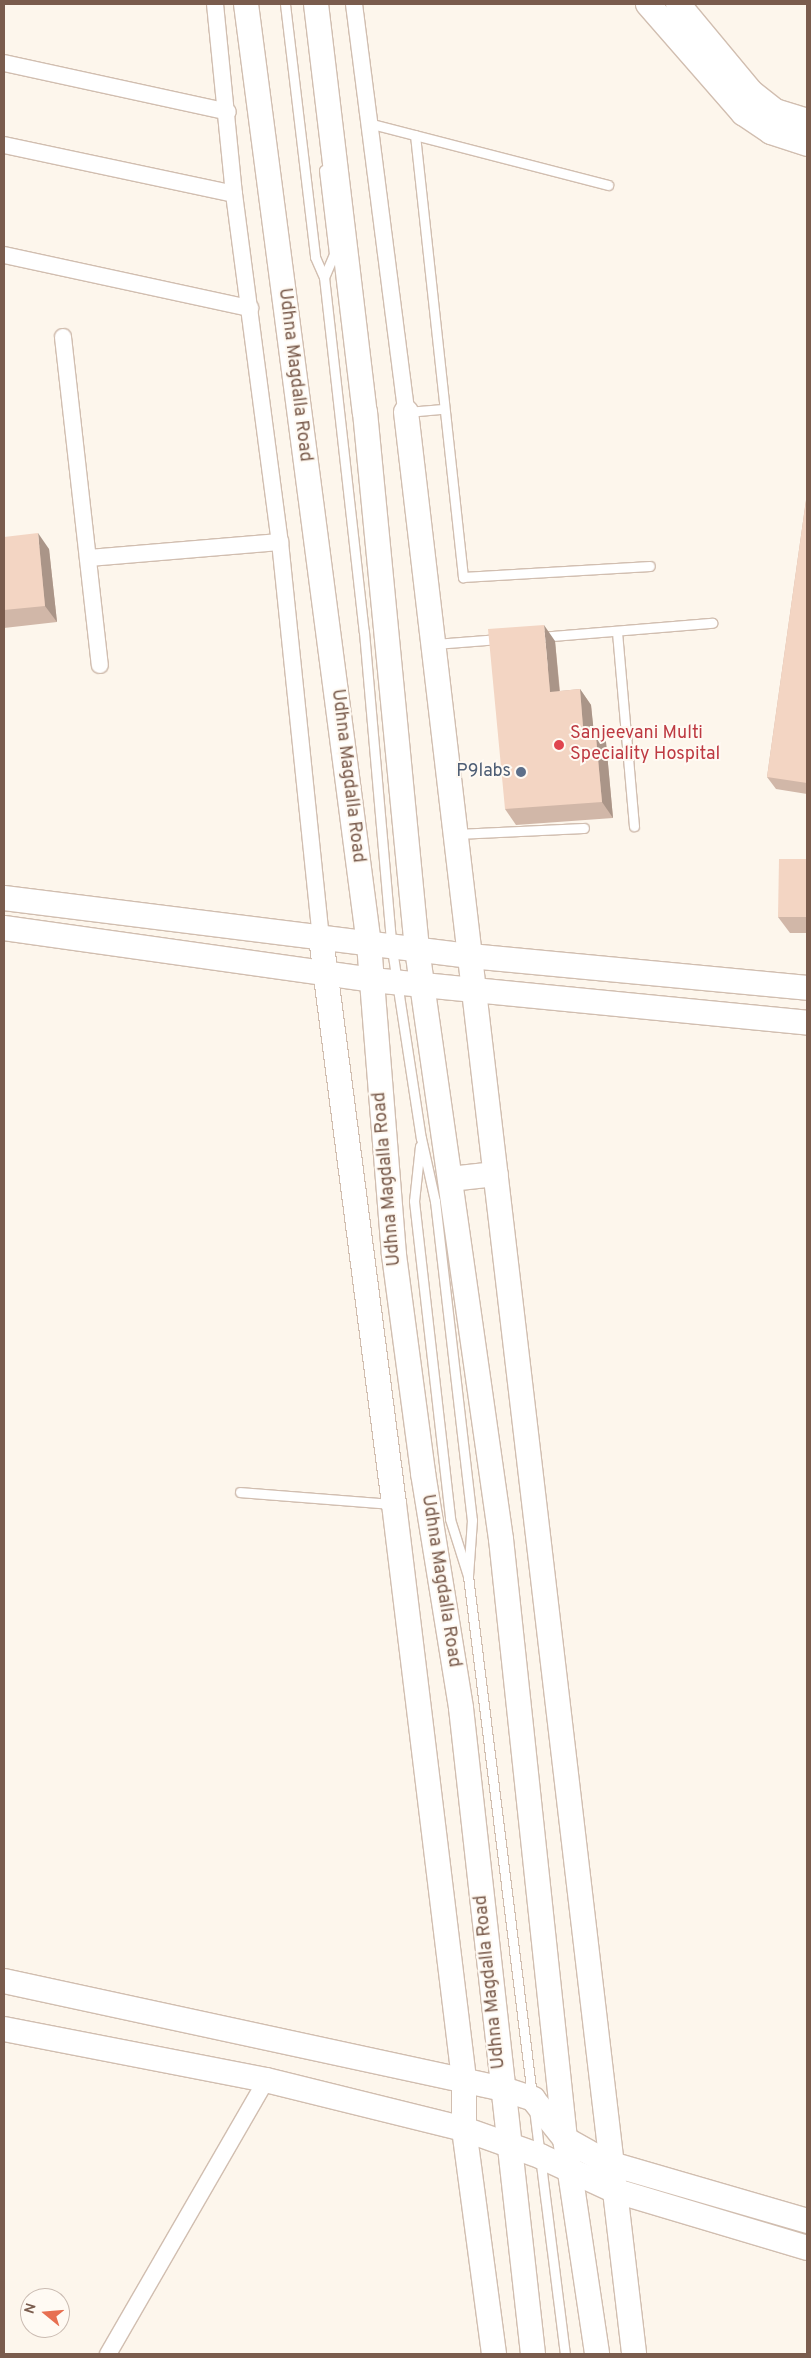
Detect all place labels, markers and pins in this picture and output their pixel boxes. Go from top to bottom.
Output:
place label: Sanjeevani Multi Speciality Hospital [570,724,720,766]
marker: Sanjeevani Multi Speciality Hospital [552,738,566,752]
place label: P9labs [456,761,511,783]
marker: P9labs [515,766,527,778]

